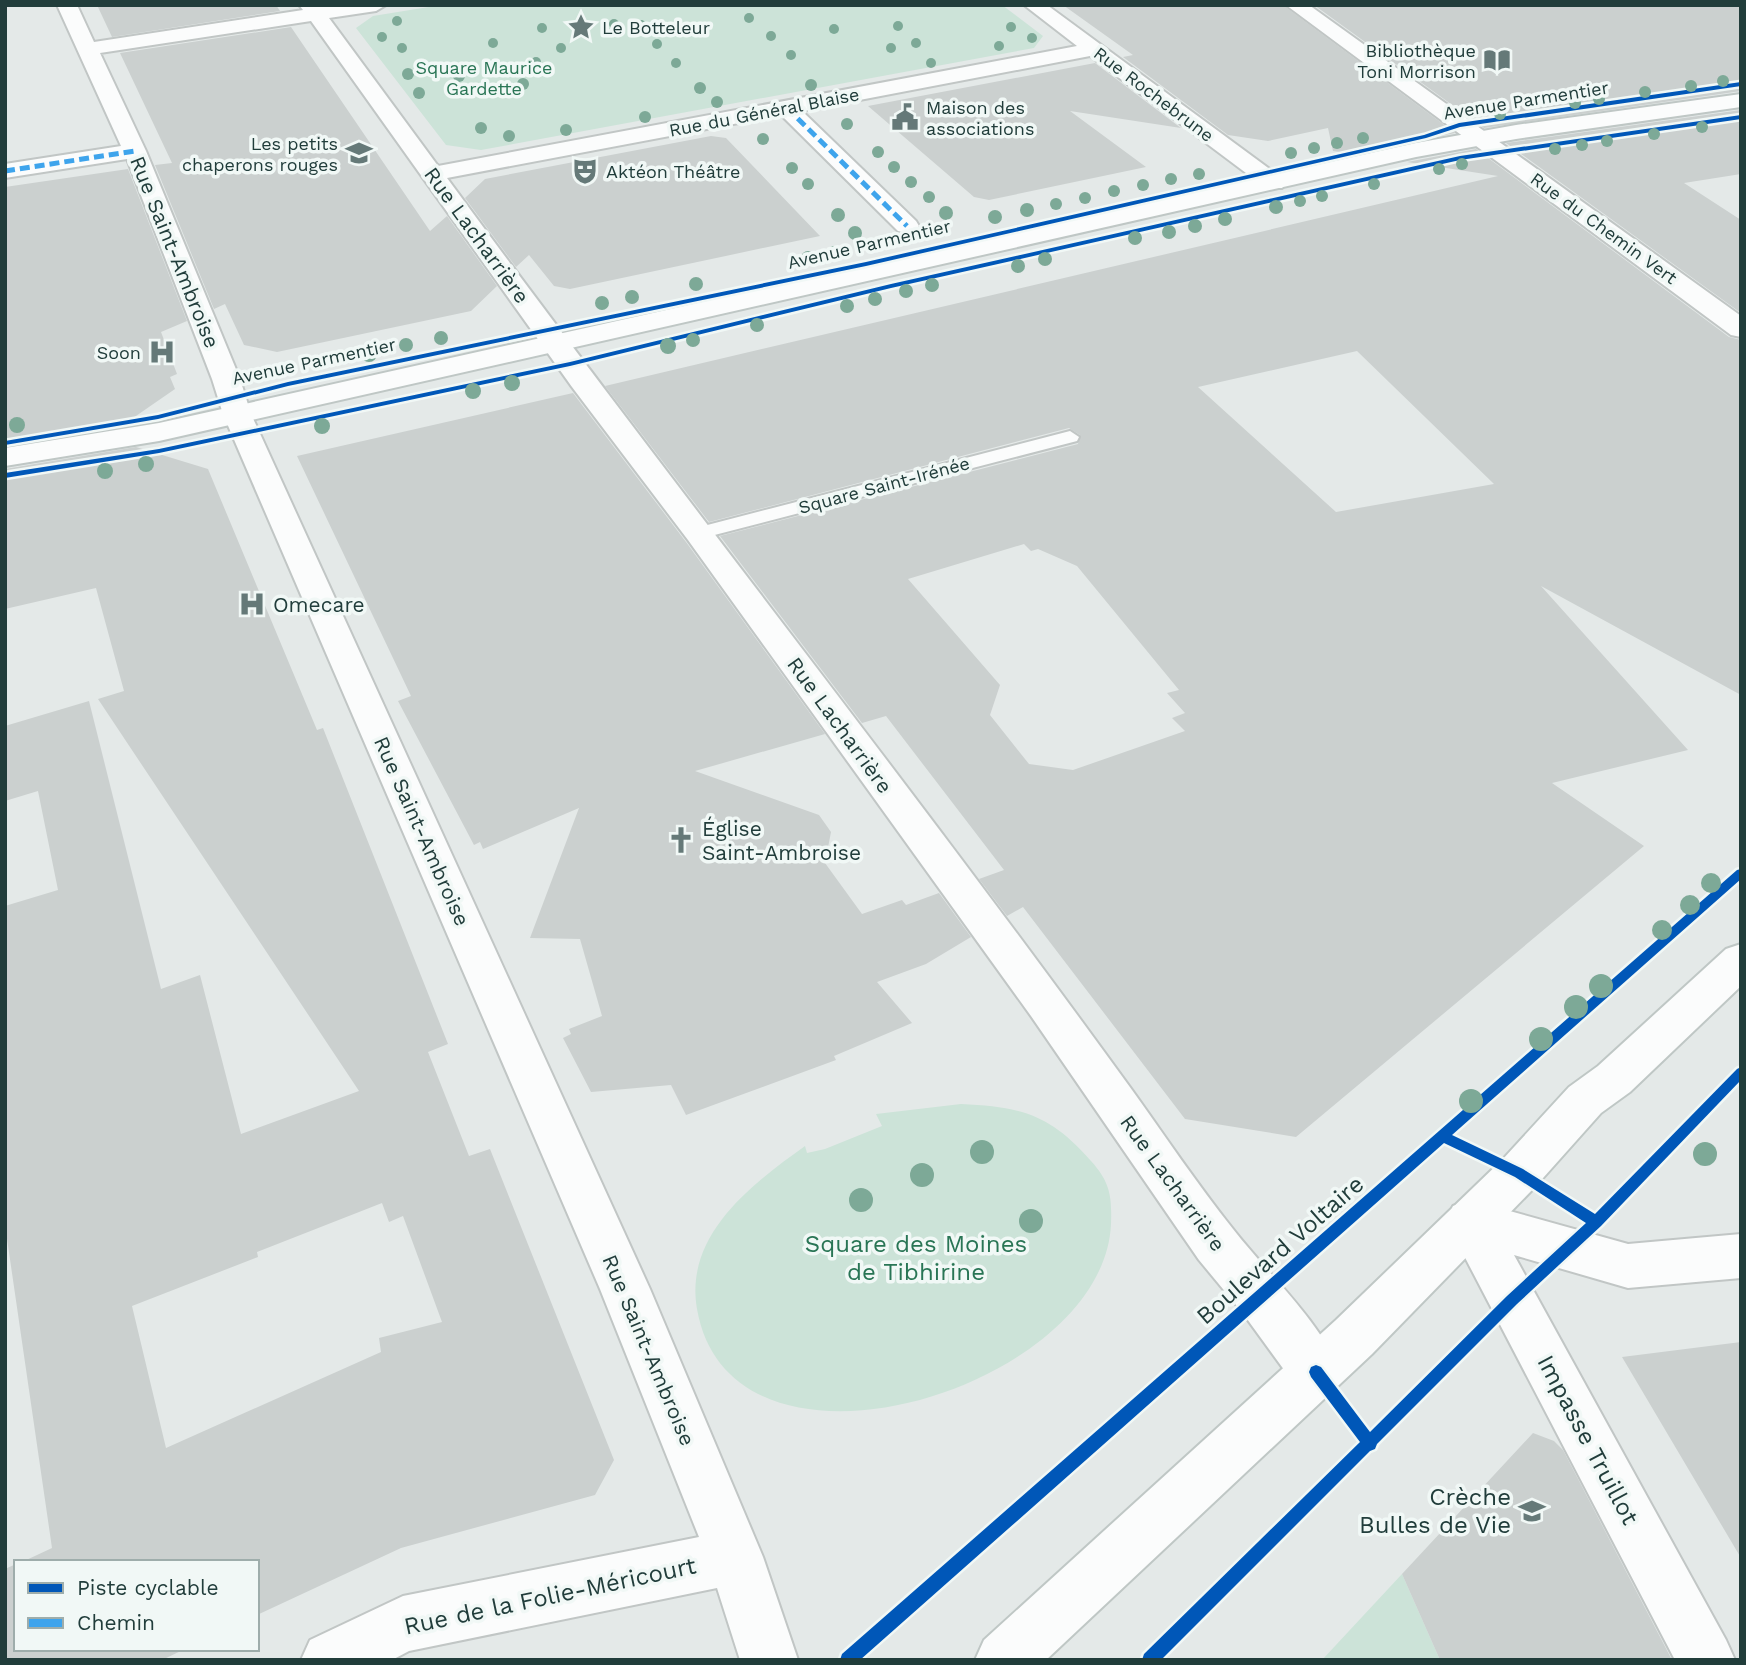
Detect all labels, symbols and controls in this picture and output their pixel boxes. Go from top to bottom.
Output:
place icon: Le Botteleur [566,12,596,42]
place label: Le Botteleur [602,17,710,38]
place label: Bibliothèque Toni Morrison [1357,40,1476,82]
street label: Rue Rochebrune [1090,42,1218,146]
library icon: Bibliothèque Toni Morrison [1482,45,1512,75]
park label: Square Maurice Gardette [416,57,552,99]
street label: Avenue Parmentier [1442,77,1610,123]
street label: Rue du Général Blaise [667,83,861,141]
place label: Maison des associations [926,97,1034,139]
public building icon: Maison des associations [890,102,920,132]
place label: Les petits chaperons rouges [182,133,338,175]
school or university icon: Les petits chaperons rouges [344,138,374,168]
street label: Rue Saint-Ambroise [125,152,225,352]
theatre icon: Aktéon Théâtre [570,156,600,186]
place label: Aktéon Théâtre [606,161,740,182]
street label: Rue Lacharrière [419,162,535,308]
street label: Rue du Chemin Vert [1527,168,1682,288]
street label: Avenue Parmentier [785,215,953,273]
street label: Avenue Parmentier [230,333,398,389]
hospital icon: Soon [147,337,177,367]
place label: Soon [97,342,141,363]
street label: Square Saint-Irénée [796,452,972,518]
hospital icon: Omecare [237,589,267,619]
place label: Omecare [273,592,365,617]
street label: Rue Lacharrière [782,652,898,798]
street label: Rue Saint-Ambroise [369,732,475,930]
place label: Église Saint-Ambroise [702,816,861,865]
church icon: Église Saint-Ambroise [666,825,696,855]
street label: Rue Lacharrière [1115,1110,1231,1256]
street label: Boulevard Voltaire [1191,1170,1369,1330]
park label: Square des Moines de Tibhirine [805,1230,1027,1286]
street label: Rue Saint-Ambroise [597,1251,701,1449]
street label: Impasse Truillot [1532,1350,1644,1530]
place label: Crèche Bulles de Vie [1359,1483,1511,1539]
school or university icon: Crèche Bulles de Vie [1517,1496,1547,1526]
street label: Rue de la Folie-Méricourt [401,1551,699,1641]
legend [14,1560,259,1651]
text: Piste cyclable [77,1575,219,1600]
text: Chemin [77,1610,155,1635]

